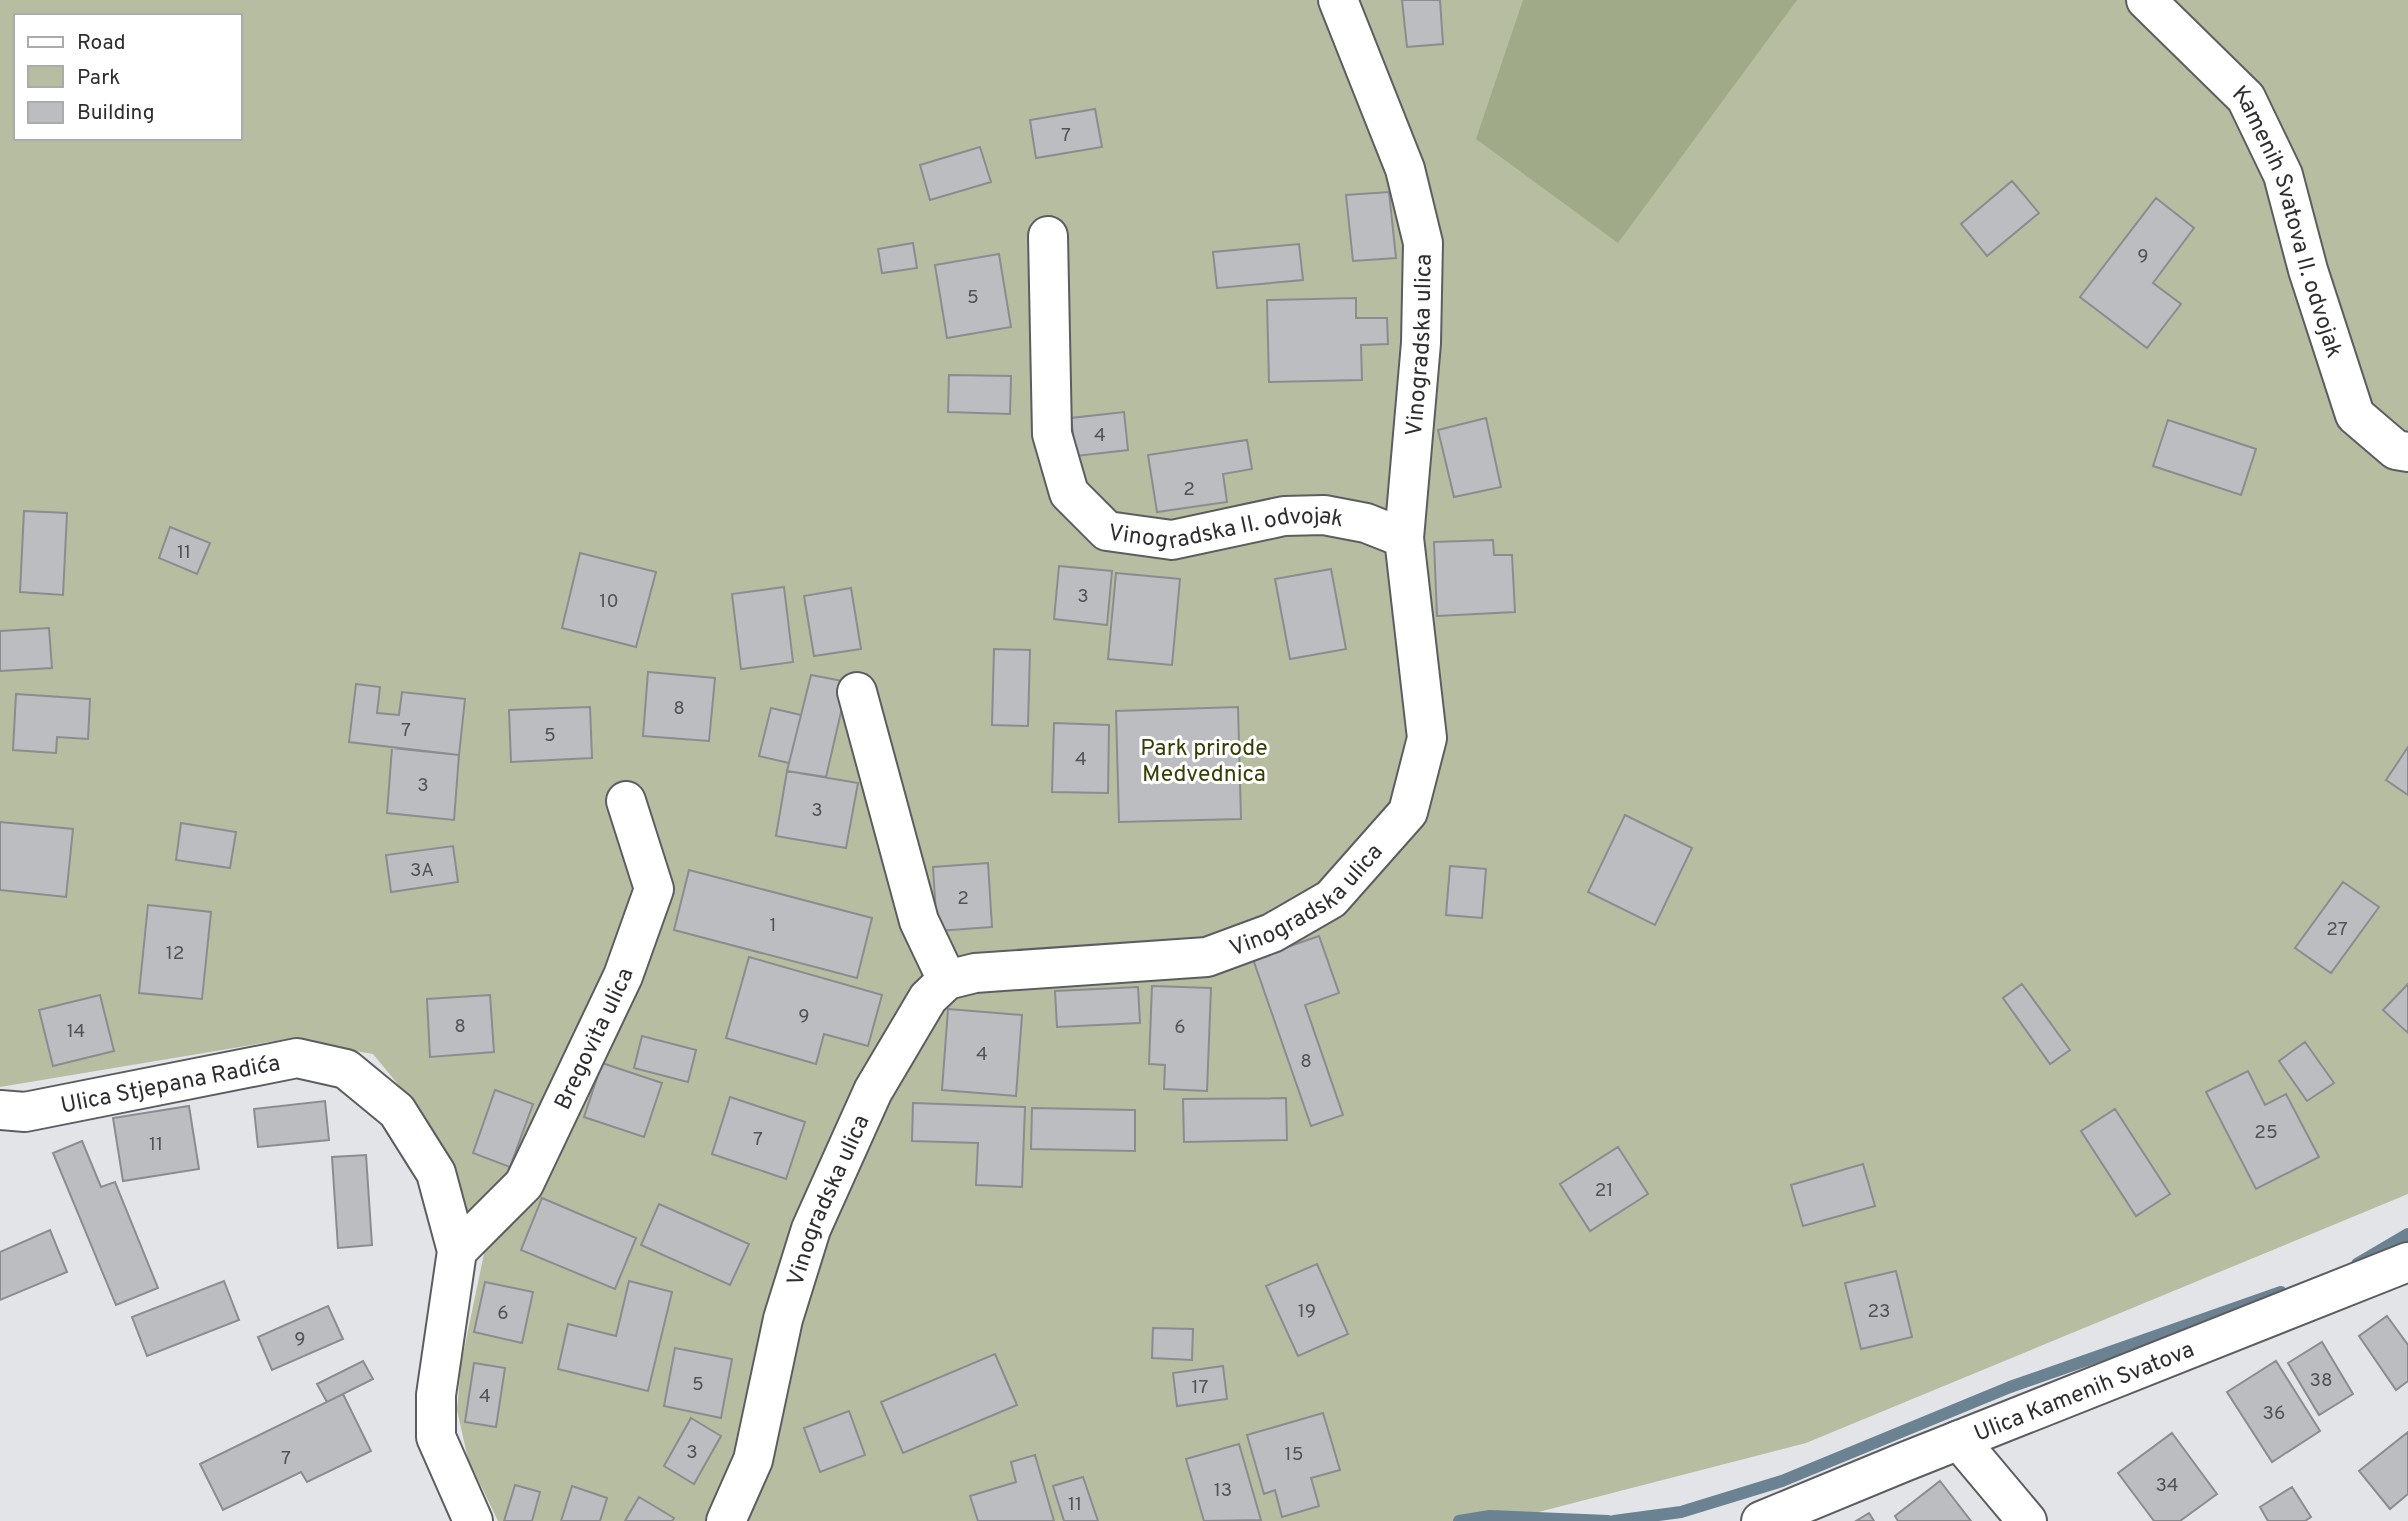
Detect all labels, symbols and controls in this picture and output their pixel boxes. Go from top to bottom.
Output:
legend [14,14,242,140]
text: Road [77,30,126,57]
text: Park [77,65,120,92]
street label: Kamenih Svatova II. odvojak [2225,80,2348,362]
text: Building [77,100,155,127]
house number: 7 [1061,124,1071,148]
house number: 9 [2137,245,2149,269]
street label: Vinogradska ulica [1401,254,1440,437]
house number: 5 [967,286,979,310]
house number: 4 [1094,424,1106,448]
house number: 2 [1183,478,1195,502]
street label: Vinogradska II. odvojak [1106,502,1346,557]
house number: 11 [177,541,191,565]
house number: 3 [1077,585,1089,609]
house number: 10 [599,590,619,614]
house number: 8 [673,697,685,721]
house number: 7 [401,719,411,743]
house number: 5 [544,724,556,748]
park label: Park prirode Medvednica [1140,735,1268,790]
house number: 4 [1075,748,1087,772]
house number: 3 [417,774,429,798]
house number: 3 [811,799,823,823]
street label: Vinogradska ulica [1226,839,1390,964]
house number: 3A [410,859,434,883]
house number: 2 [957,887,969,911]
house number: 1 [769,914,777,938]
house number: 27 [2326,918,2348,942]
house number: 12 [166,942,184,966]
street label: Bregovita ulica [549,965,642,1115]
house number: 9 [798,1005,810,1029]
house number: 8 [454,1015,466,1039]
house number: 6 [1174,1016,1186,1040]
house number: 14 [67,1020,85,1044]
house number: 4 [976,1043,988,1067]
street label: Ulica Stjepana Radića [58,1050,283,1122]
house number: 8 [1300,1050,1312,1074]
street label: Vinogradska ulica [782,1111,877,1290]
house number: 25 [2254,1121,2278,1145]
house number: 7 [753,1128,763,1152]
house number: 11 [149,1133,163,1157]
house number: 21 [1595,1179,1613,1203]
house number: 19 [1298,1300,1316,1324]
house number: 23 [1867,1300,1891,1324]
house number: 6 [497,1302,509,1326]
house number: 9 [294,1328,306,1352]
street label: Ulica Kamenih Svatova [1970,1336,2199,1450]
house number: 38 [2309,1369,2333,1393]
house number: 5 [692,1373,704,1397]
house number: 17 [1192,1376,1209,1400]
house number: 4 [479,1385,491,1409]
house number: 36 [2263,1402,2285,1426]
house number: 3 [686,1441,698,1465]
house number: 15 [1285,1443,1303,1467]
house number: 7 [281,1447,291,1471]
house number: 34 [2155,1474,2179,1498]
house number: 13 [1214,1479,1232,1503]
house number: 11 [1068,1493,1082,1517]

